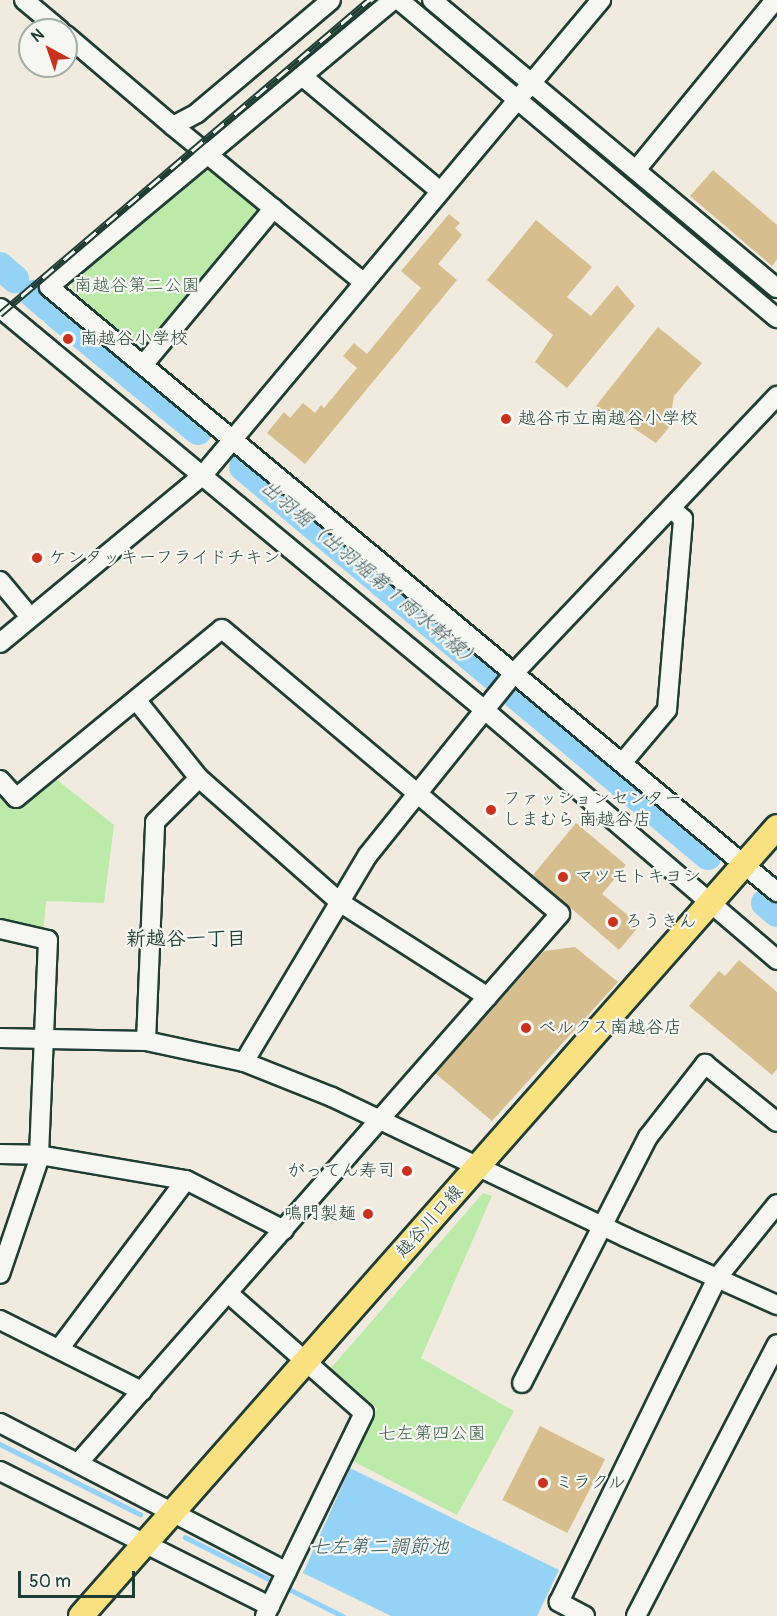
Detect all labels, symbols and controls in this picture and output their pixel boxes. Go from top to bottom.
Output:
north arrow [18,18,78,78]
text: N [27,25,48,47]
park label: 南越谷第二公園 [74,275,200,297]
place label: 南越谷小学校 [80,328,188,350]
marker: 南越谷小学校 [61,332,75,346]
place label: 越谷市立南越谷小学校 [518,408,698,430]
marker: 越谷市立南越谷小学校 [499,412,513,426]
water label: 出羽堀（出羽堀第１雨水幹線） [256,475,486,673]
place label: ケンタッキーフライドチキン [49,547,283,569]
marker: ケンタッキーフライドチキン [30,551,44,565]
place label: ファッションセンター しまむら 南越谷店 [503,789,683,832]
marker: ファッションセンター しまむら 南越谷店 [484,803,498,817]
place label: マツモトキヨシ [575,866,701,888]
marker: マツモトキヨシ [556,870,570,884]
place label: ろうきん [625,911,697,933]
marker: ろうきん [606,915,620,929]
district label: 新越谷一丁目 [126,926,246,950]
place label: ベルクス南越谷店 [538,1017,682,1039]
marker: ベルクス南越谷店 [519,1021,533,1035]
place label: がってん寿司 [287,1160,395,1182]
marker: がってん寿司 [400,1164,414,1178]
street label: 越谷川口線 [392,1181,468,1263]
place label: 鳴門製麺 [284,1203,356,1225]
marker: 鳴門製麺 [361,1207,375,1221]
park label: 七左第四公園 [378,1423,486,1445]
place label: ミラクル [555,1472,627,1494]
marker: ミラクル [536,1476,550,1490]
water label: 七左第二調節池 [309,1534,449,1558]
scale bar [21,1559,138,1597]
text: 50 m [29,1570,71,1593]

